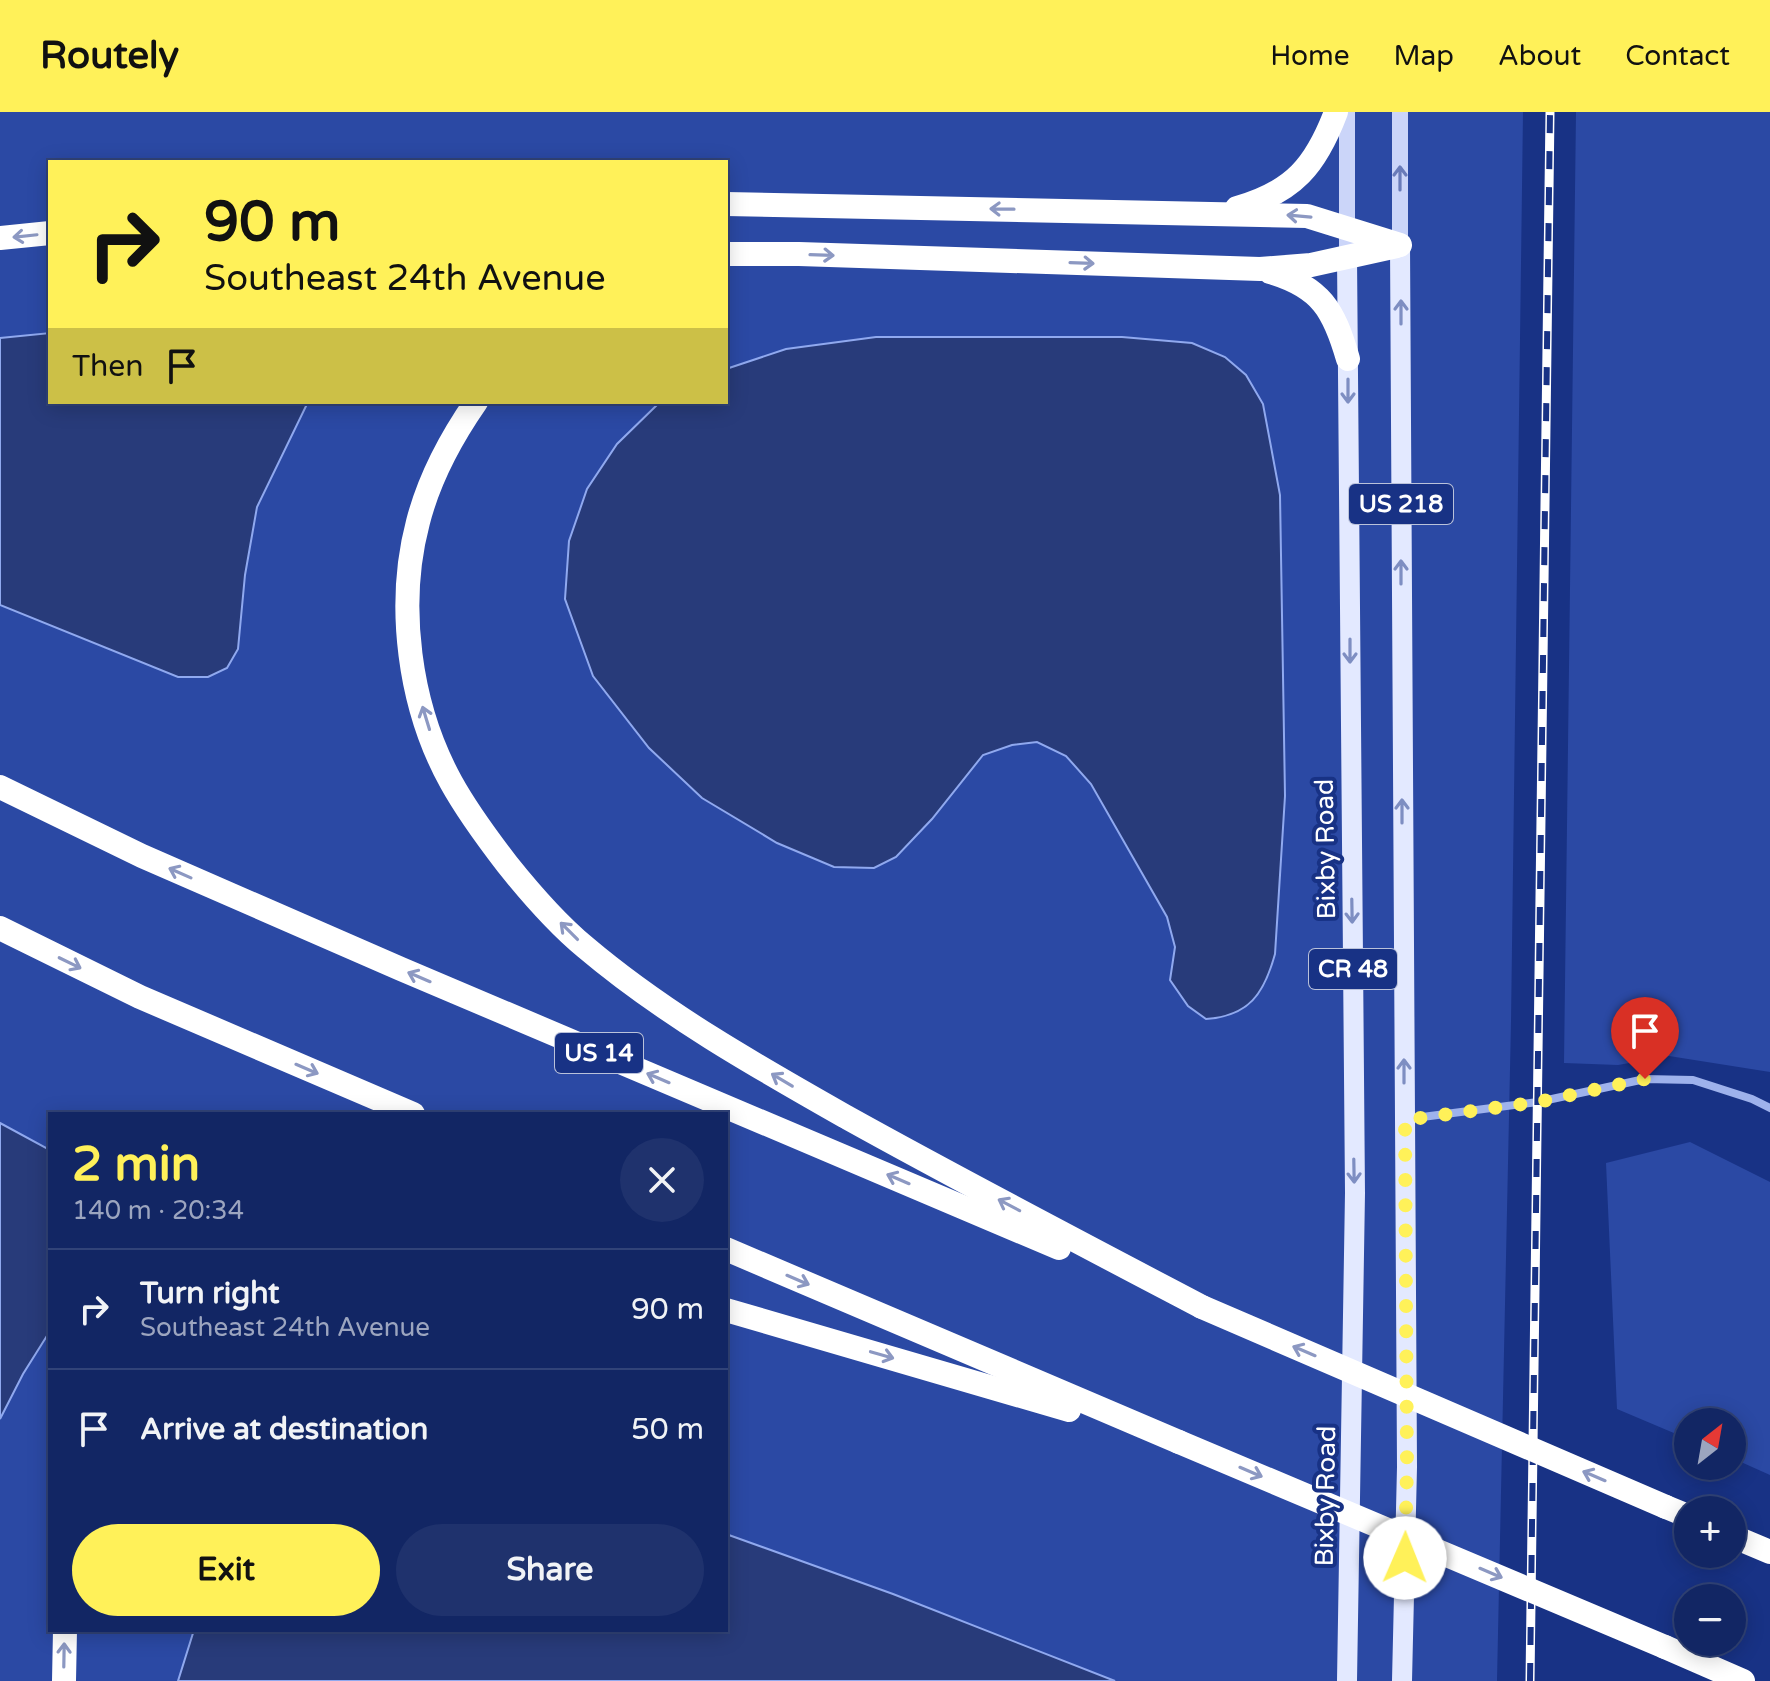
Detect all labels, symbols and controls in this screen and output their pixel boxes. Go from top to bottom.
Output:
text: Routely [40,33,179,79]
text: Home [1270,39,1350,73]
text: Map [1394,39,1454,73]
text: About [1498,39,1581,73]
text: Contact [1625,39,1730,73]
one-way arrow [1392,165,1408,192]
text: 90 m [204,189,340,256]
icon: right [72,192,176,296]
one-way arrow [989,201,1016,217]
one-way arrow [1286,209,1313,224]
one-way arrow [12,228,39,243]
one-way arrow [808,247,835,262]
one-way arrow [1068,256,1095,271]
text: Southeast 24th Avenue [204,257,606,300]
one-way arrow [1393,299,1408,326]
icon: arrive [160,344,204,388]
text: Then [72,348,144,385]
one-way arrow [1340,377,1356,404]
road number: US 218 [1349,484,1453,524]
one-way arrow [1393,559,1409,586]
one-way arrow [1342,637,1358,664]
one-way arrow [418,705,433,731]
street label: Bixby Road [1309,778,1342,920]
one-way arrow [1394,798,1410,825]
one-way arrow [169,864,193,879]
one-way arrow [1344,897,1360,924]
one-way arrow [559,922,579,942]
road number: CR 48 [1309,949,1397,989]
one-way arrow [58,955,82,971]
one-way arrow [407,968,432,983]
pin [1611,997,1679,1079]
icon: arrive [1623,1009,1667,1053]
road number: US 14 [555,1033,643,1073]
one-way arrow [1396,1058,1412,1085]
one-way arrow [295,1062,319,1077]
one-way arrow [646,1069,671,1084]
one-way arrow [771,1071,794,1087]
text: 2 min [72,1136,200,1194]
button: close [620,1138,704,1222]
one-way arrow [1346,1157,1362,1184]
one-way arrow [886,1171,911,1186]
text: 140 m · 20:34 [72,1195,244,1226]
one-way arrow [998,1197,1022,1213]
one-way arrow [785,1273,810,1288]
text: Turn right [140,1275,280,1312]
icon: right [72,1287,116,1331]
text: 90 m [631,1291,704,1328]
text: Southeast 24th Avenue [140,1312,430,1343]
one-way arrow [1292,1343,1317,1358]
one-way arrow [868,1348,894,1363]
icon: arrive [72,1407,116,1451]
north arrow [1674,1408,1746,1480]
map controls [1674,1408,1746,1656]
text: Arrive at destination [140,1411,428,1448]
text: 50 m [631,1411,704,1448]
street label: Bixby Road [1309,1425,1342,1567]
one-way arrow [1238,1466,1263,1481]
one-way arrow [1583,1468,1607,1483]
button: + [1674,1496,1746,1568]
position arrow [1363,1516,1447,1600]
button: Exit [72,1524,380,1616]
button: Share [396,1524,704,1616]
one-way arrow [1478,1567,1503,1582]
button: − [1674,1584,1746,1656]
one-way arrow [56,1643,72,1669]

